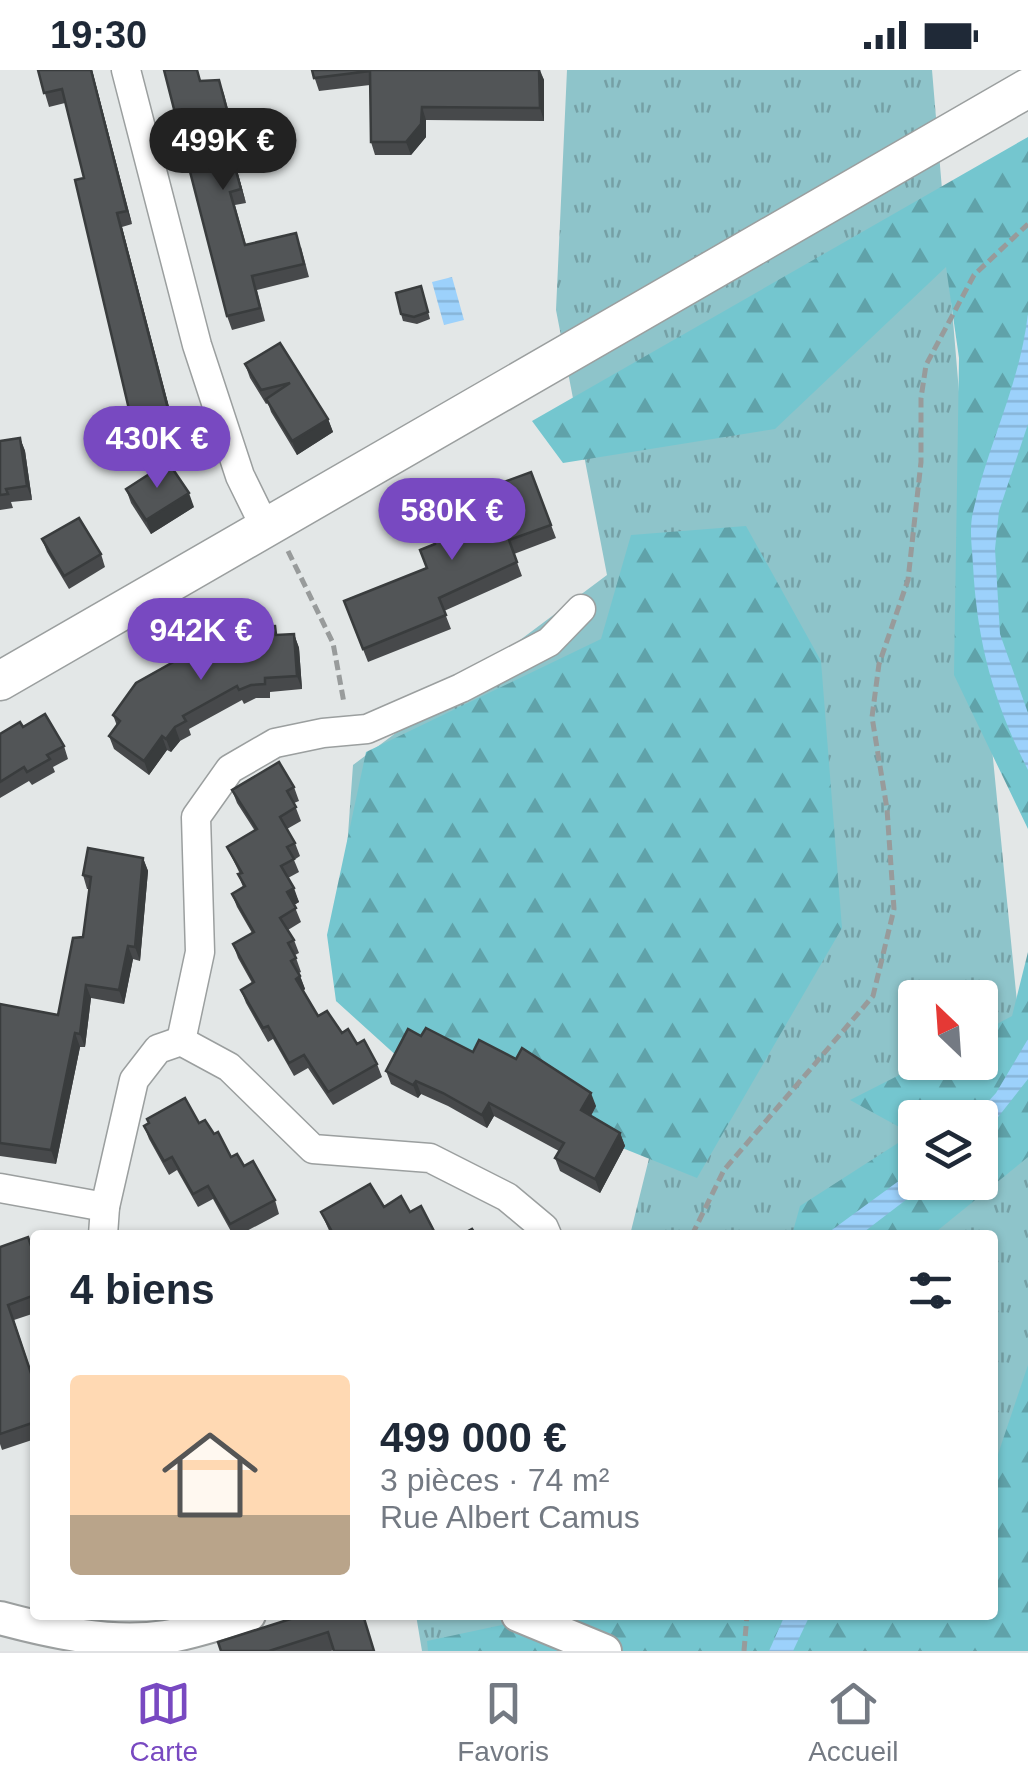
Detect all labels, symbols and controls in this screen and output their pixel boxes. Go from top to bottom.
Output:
text: 19:30 [50,14,147,56]
pin: 499K € [142,108,304,193]
text: 499K € [171,122,275,158]
pin: 430K € [76,406,238,491]
text: 430K € [105,420,209,456]
pin: 580K € [371,478,533,563]
text: 580K € [400,492,504,528]
pin: 942K € [120,598,282,683]
text: 942K € [149,612,253,648]
north arrow [898,980,998,1080]
map controls [898,980,998,1200]
button: layers [898,1100,998,1200]
icon: filters [903,1263,958,1318]
text: 4 biens [70,1266,215,1313]
text: 499 000 € [380,1414,567,1461]
icon: home [150,1415,270,1535]
text: 3 pièces · 74 m² [380,1462,609,1498]
text: Rue Albert Camus [380,1499,640,1535]
tab: Carte [130,1676,198,1768]
tab: Favoris [457,1676,549,1768]
tab: Accueil [808,1676,898,1768]

